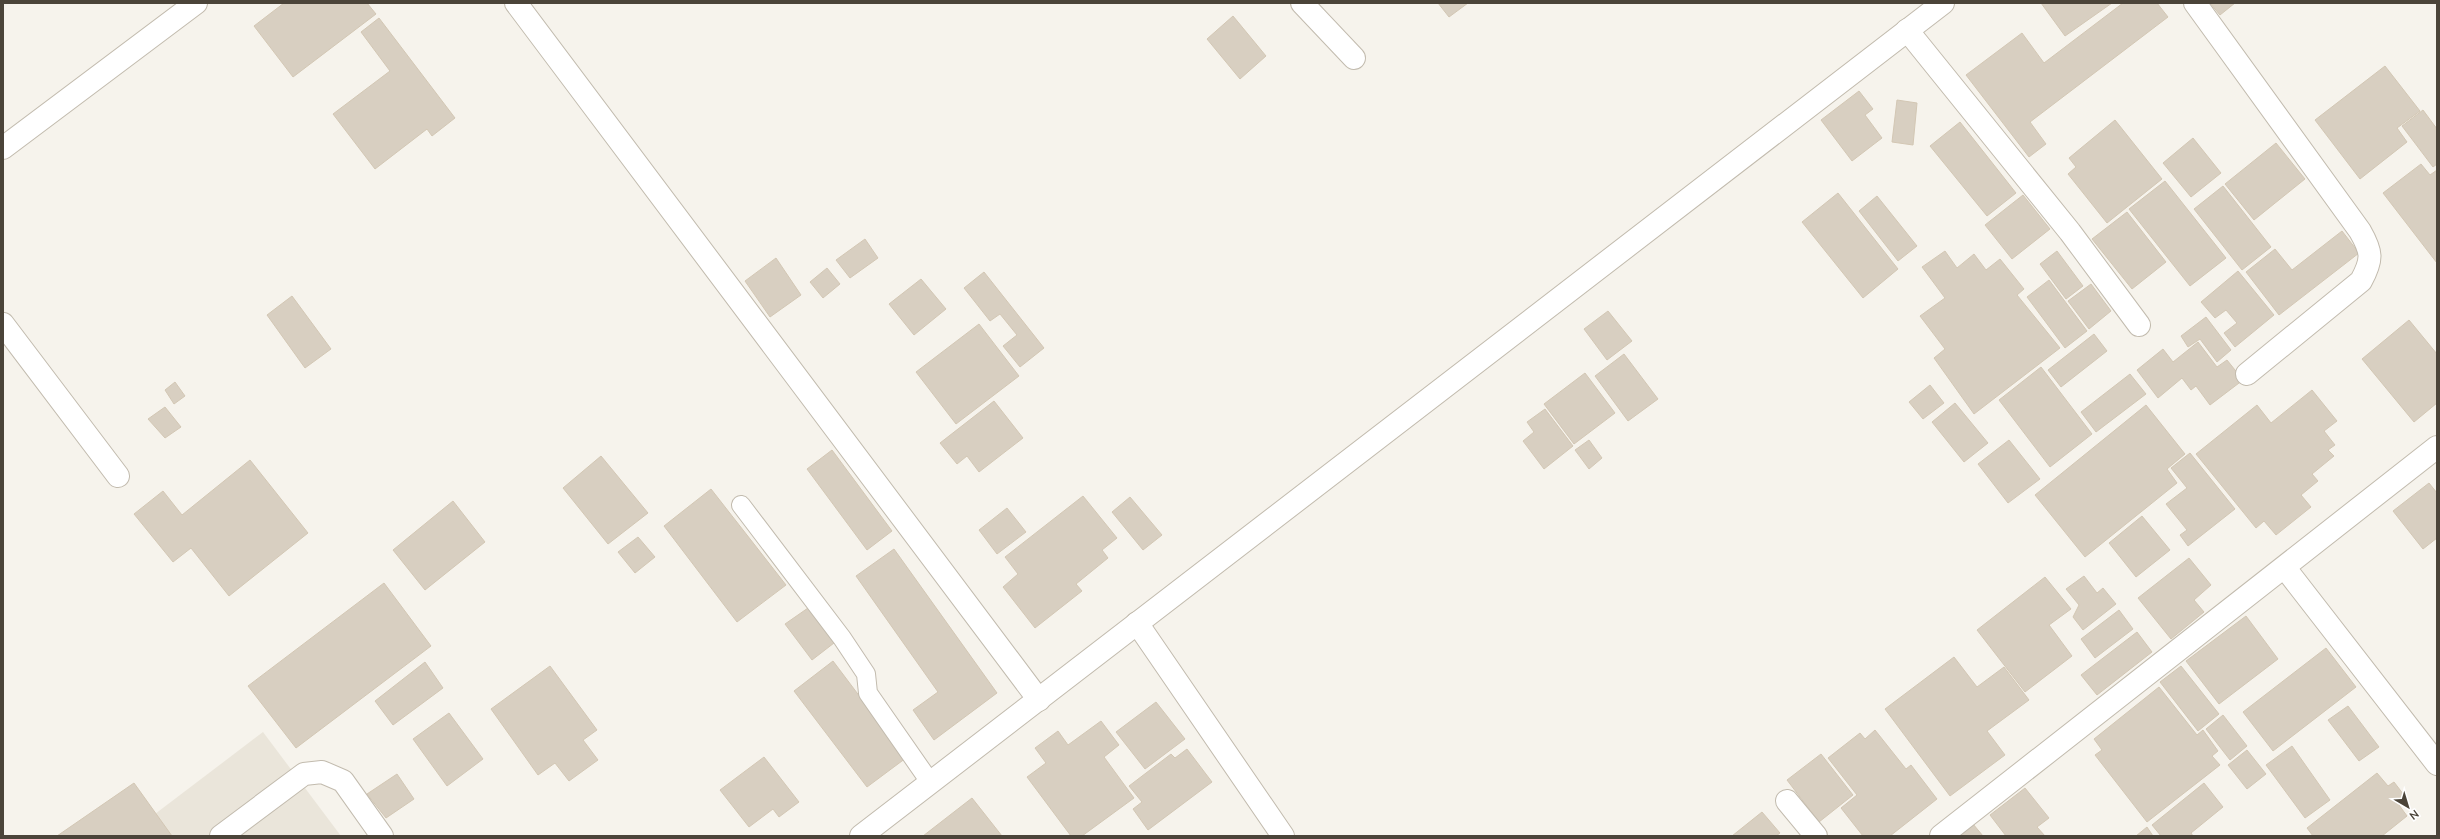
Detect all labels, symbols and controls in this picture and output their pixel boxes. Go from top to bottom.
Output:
north arrow [2388,787,2428,827]
text: N [2406,806,2422,823]

